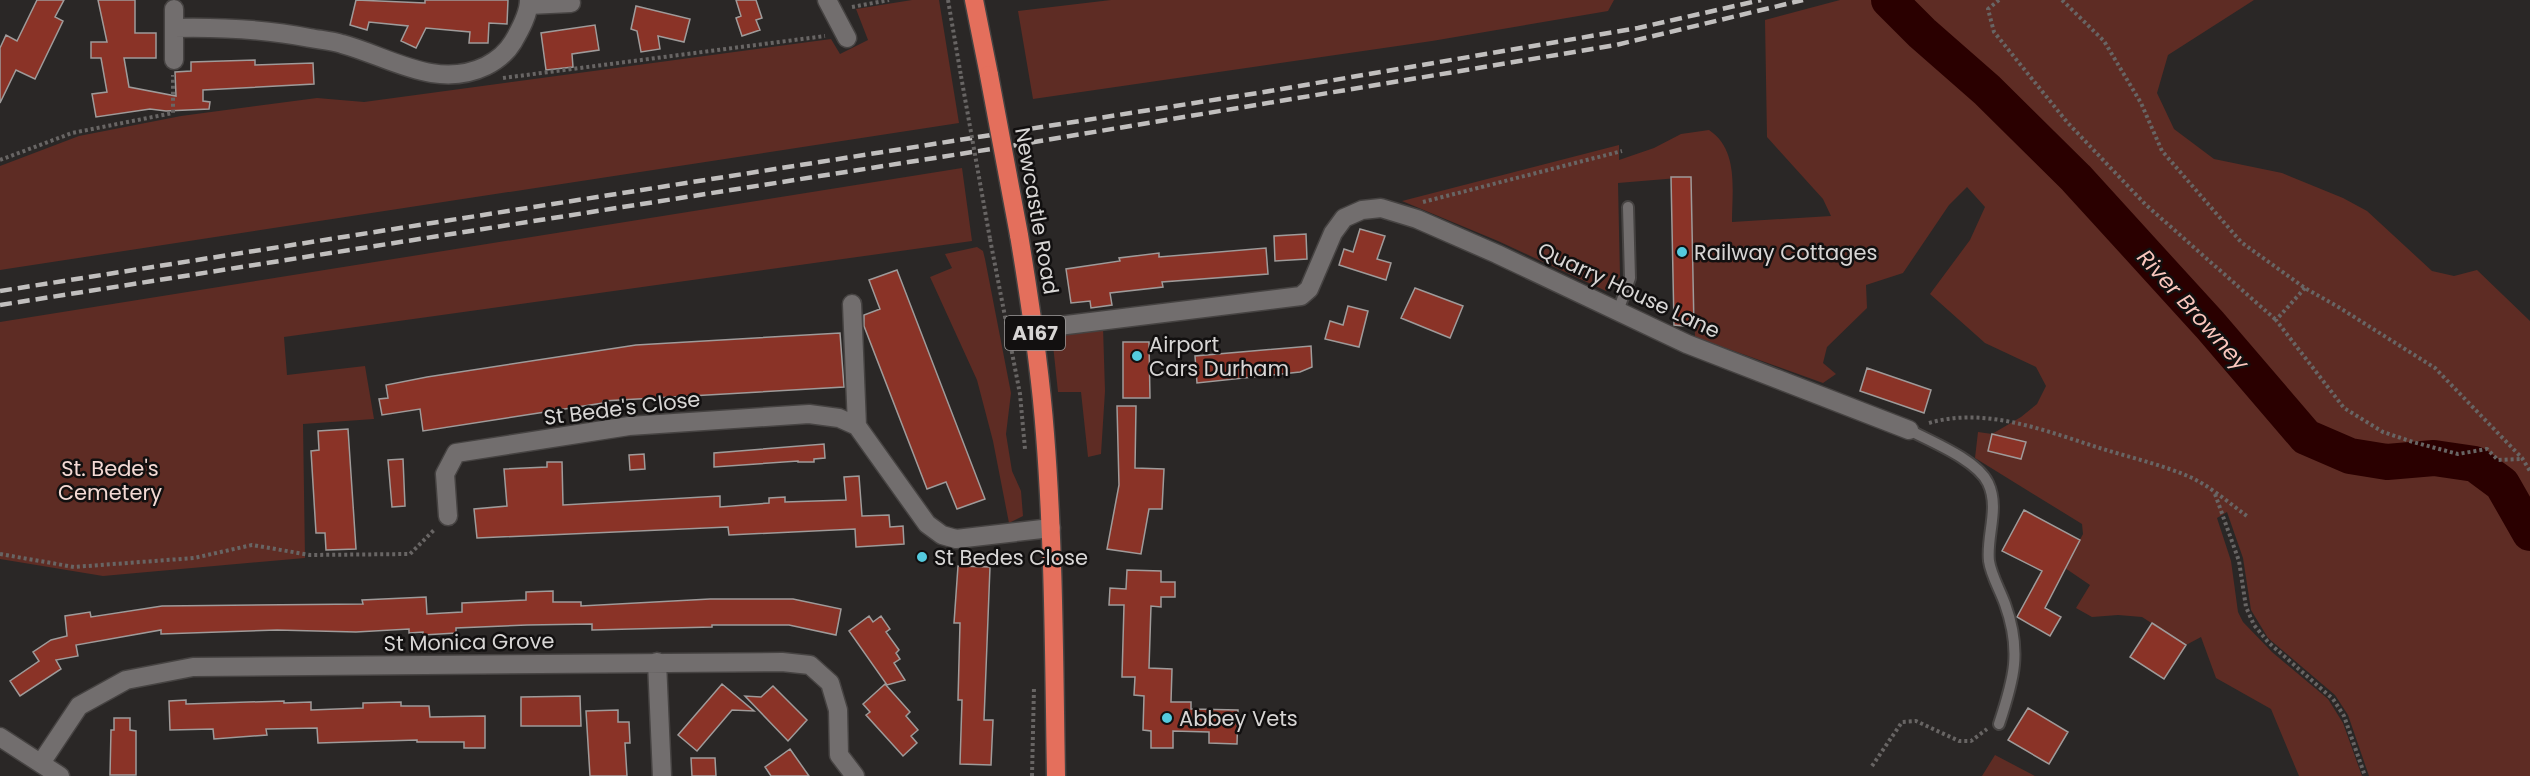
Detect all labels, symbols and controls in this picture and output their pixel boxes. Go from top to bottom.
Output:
street label: Newcastle Road [1008,125,1066,297]
street label: Quarry House Lane [1533,235,1725,345]
place label: Railway Cottages [1694,238,1877,267]
water label: River Browney [2130,243,2257,379]
marker: Railway Cottages [1675,245,1689,259]
road number: A167 [1005,316,1065,350]
place label: Airport Cars Durham [1149,330,1289,383]
marker: Airport Cars Durham [1130,349,1144,363]
street label: St Bede's Close [542,384,702,432]
park label: St. Bede's Cemetery [58,454,162,507]
place label: St Bedes Close [934,543,1088,572]
marker: St Bedes Close [915,550,929,564]
street label: St Monica Grove [383,626,555,658]
place label: Abbey Vets [1179,704,1298,733]
marker: Abbey Vets [1160,711,1174,725]

